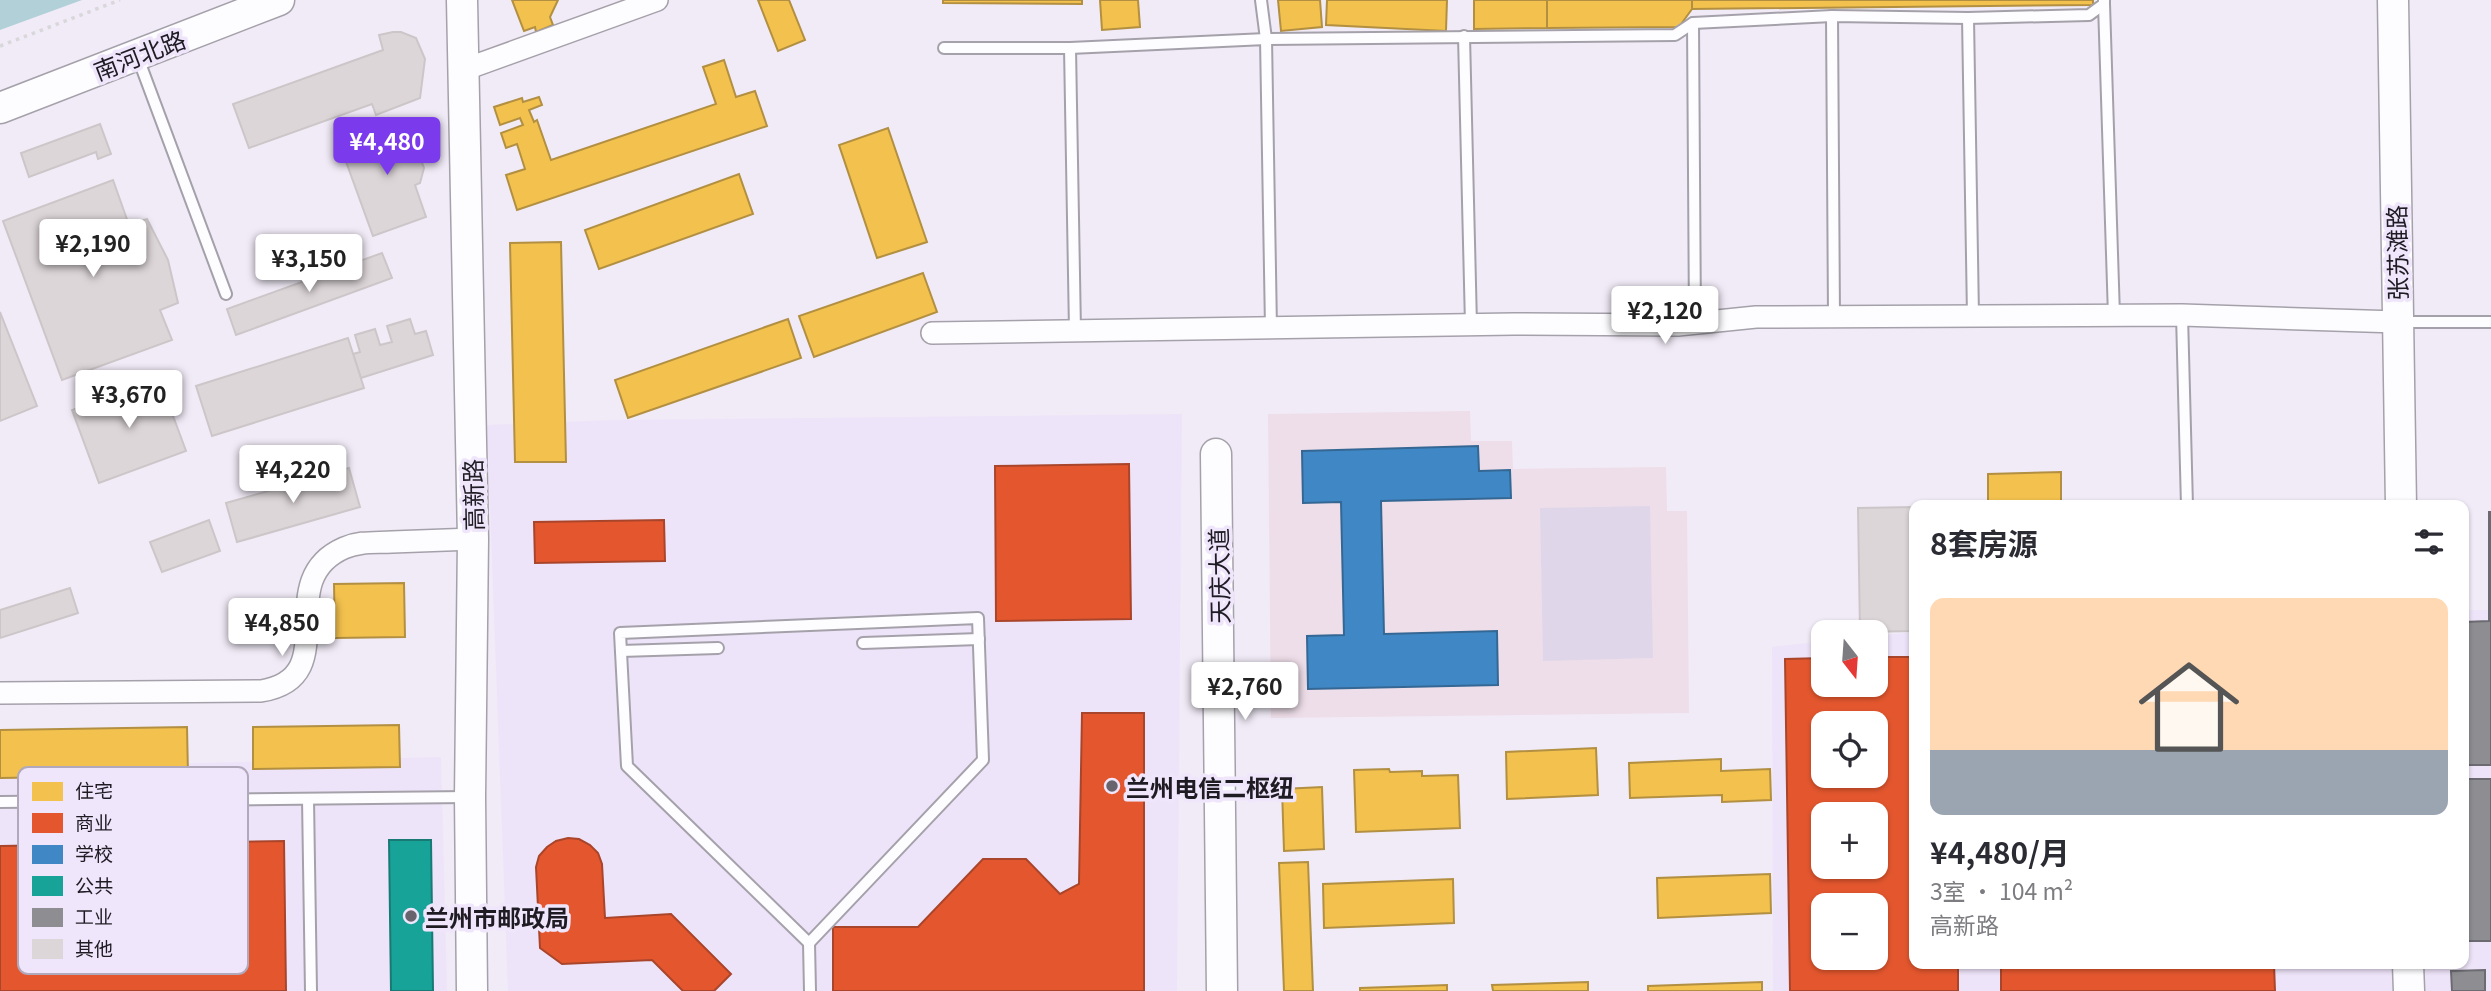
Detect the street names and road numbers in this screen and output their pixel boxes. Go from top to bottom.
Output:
street label: 南河北路 [88,20,190,88]
street label: 张苏滩路 [2378,205,2414,301]
street label: 高新路 [454,459,490,531]
street label: 天庆大道 [1200,528,1236,624]

